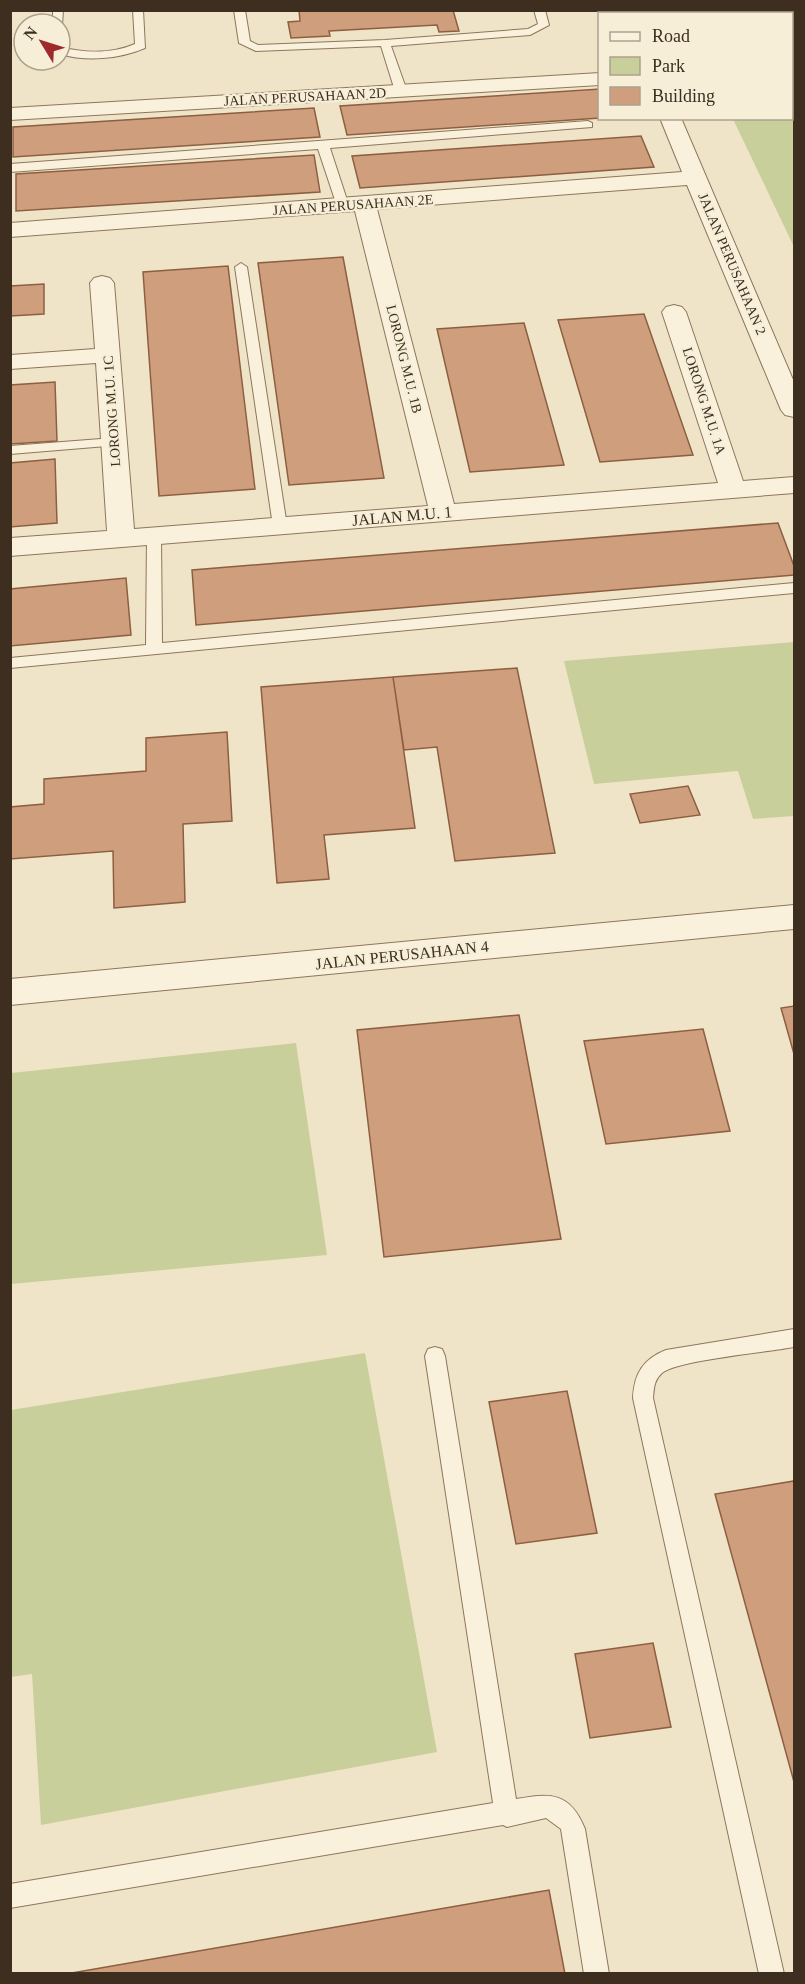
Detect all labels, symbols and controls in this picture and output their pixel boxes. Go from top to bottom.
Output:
north arrow [12,12,72,72]
legend [598,12,793,120]
text: N [20,23,41,43]
text: Road [652,26,690,46]
text: Park [652,56,685,76]
street label: JALAN PERUSAHAAN 2D [223,85,387,109]
text: Building [652,86,715,106]
street label: JALAN PERUSAHAAN 2 [695,191,769,337]
street label: JALAN PERUSAHAAN 2E [272,192,434,218]
street label: LORONG M.U. 1B [383,303,425,415]
street label: LORONG M.U. 1A [680,345,729,457]
street label: LORONG M.U. 1C [101,355,123,467]
street label: JALAN M.U. 1 [351,503,453,529]
street label: JALAN PERUSAHAAN 4 [314,937,490,973]

